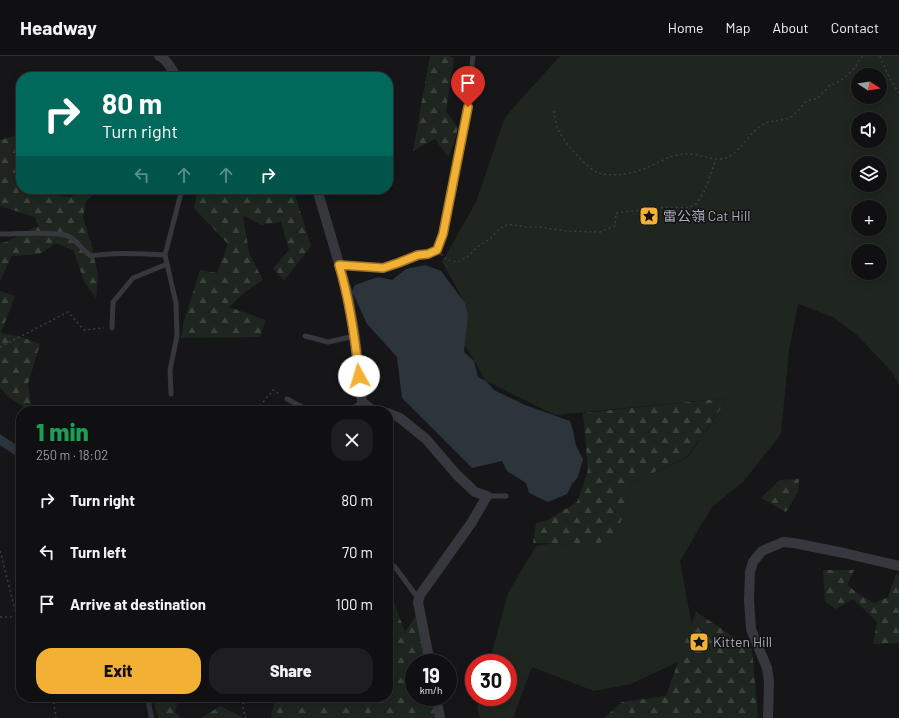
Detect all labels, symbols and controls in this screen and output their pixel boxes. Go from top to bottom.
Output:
text: Headway [20,16,97,39]
text: Home [668,19,704,36]
text: Map [726,19,750,36]
text: About [772,19,809,36]
text: Contact [831,19,879,36]
pin [451,66,485,107]
north arrow [851,68,887,104]
map controls [851,68,887,280]
icon: arrive [457,72,479,94]
text: 80 m [102,86,162,120]
icon: right [36,88,88,140]
button: sound [851,112,887,148]
text: Turn right [102,120,178,142]
button: layers [851,156,887,192]
icon: left [131,164,153,186]
icon: ahead [173,164,195,186]
icon: ahead [215,164,237,186]
icon: right [257,164,279,186]
button: + [851,200,887,236]
place icon: 雷公嶺 Cat Hill [638,205,660,227]
place label: 雷公嶺 Cat Hill [663,207,750,224]
button: − [851,244,887,280]
position arrow [338,355,380,397]
text: 1 min [36,417,89,446]
button: close [331,419,373,461]
text: 250 m · 18:02 [36,447,108,463]
icon: right [36,489,58,511]
text: Turn right [70,491,135,509]
text: 80 m [341,491,373,509]
icon: left [36,541,58,563]
text: Turn left [70,543,126,561]
text: 70 m [342,543,373,561]
icon: arrive [36,593,58,615]
text: Arrive at destination [70,595,206,613]
text: 100 m [335,595,373,613]
place icon: Kitten Hill [688,631,710,653]
place label: Kitten Hill [713,633,772,650]
button: Exit [36,648,201,694]
button: Share [209,648,373,694]
speed limit sign: 30 [465,654,517,706]
text: 19 [422,663,440,687]
text: km/h [420,684,442,696]

